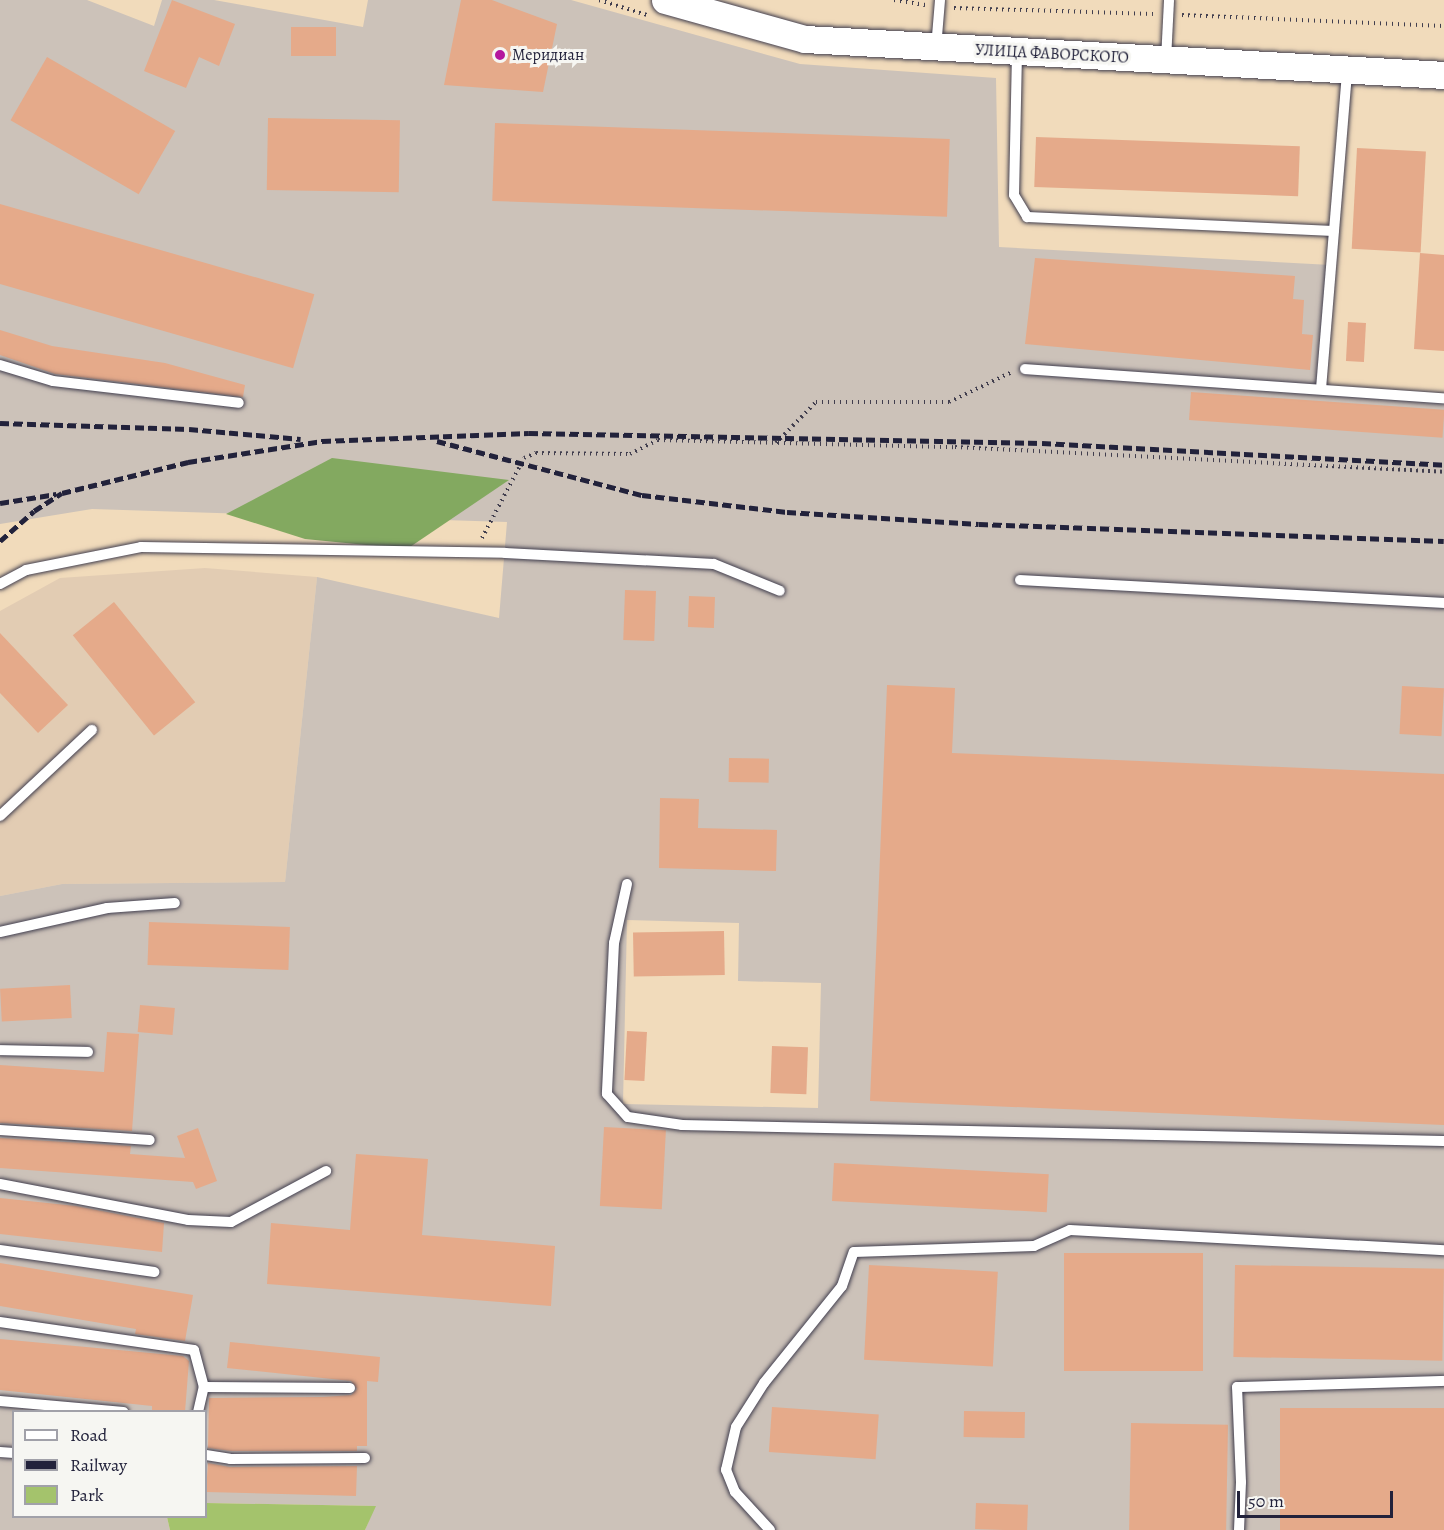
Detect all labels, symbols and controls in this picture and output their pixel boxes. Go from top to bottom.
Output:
street label: УЛИЦА ФАВОРСКОГО [975,40,1129,68]
place label: Меридиан [512,45,584,65]
marker: Меридиан [493,48,507,62]
legend [12,1410,207,1518]
text: Road [70,1423,107,1447]
text: Railway [70,1453,127,1477]
scale bar [1240,1479,1396,1517]
text: Park [70,1483,104,1507]
text: 50 m [1248,1489,1284,1513]

